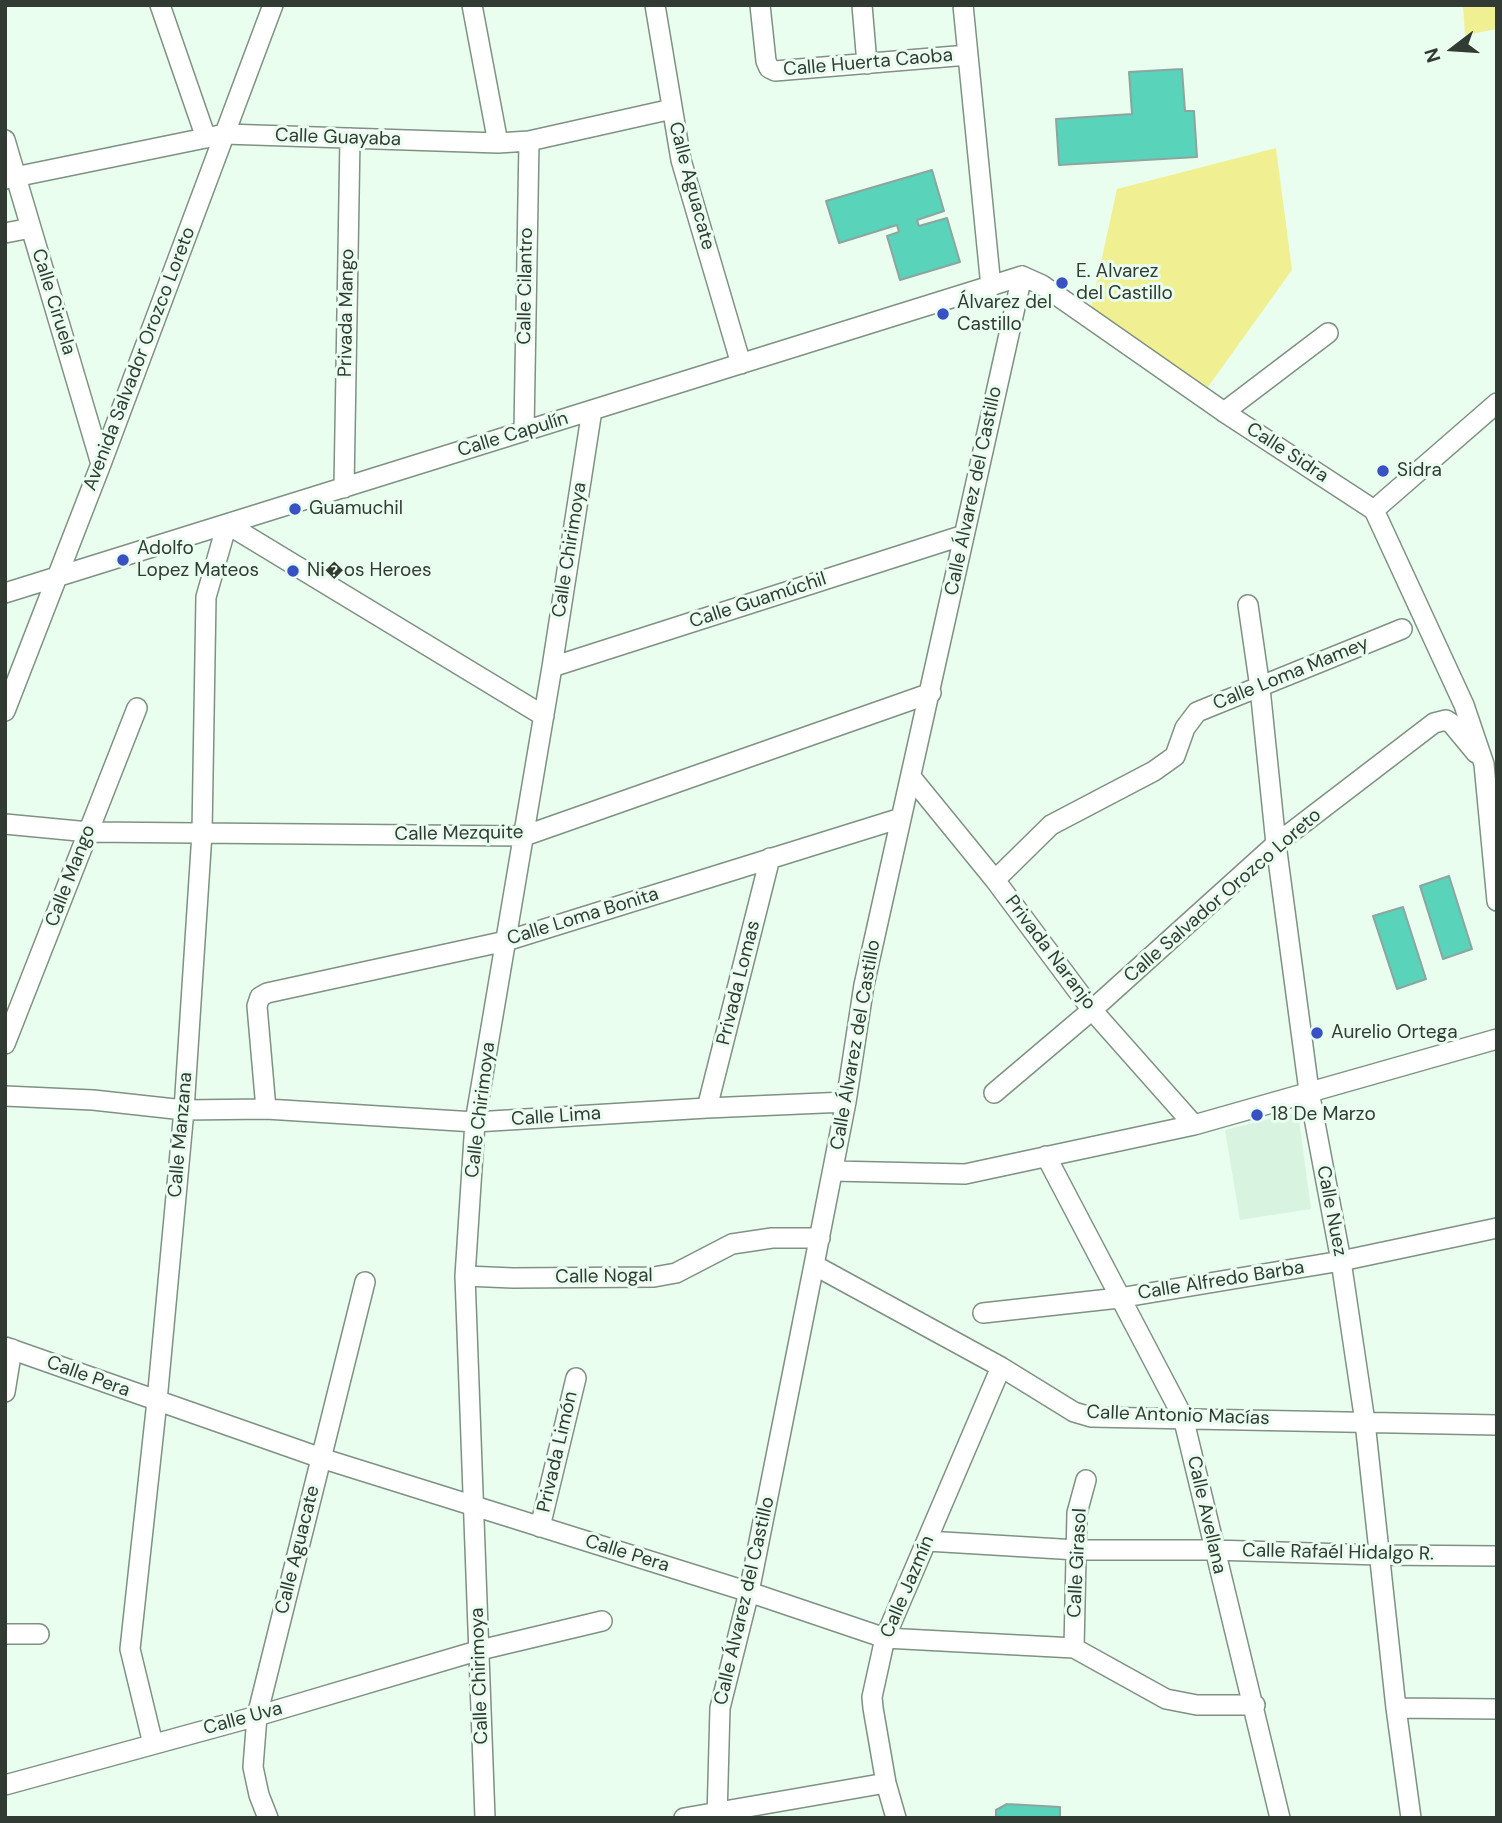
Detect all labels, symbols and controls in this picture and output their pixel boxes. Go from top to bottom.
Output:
north arrow [1418,14,1488,84]
street label: Calle Huerta Caoba [782,44,954,82]
text: N [1418,45,1446,66]
street label: Calle Aguacate [663,119,719,253]
street label: Calle Guayaba [275,124,401,152]
street label: Avenida Salvador Orozco Loreto [79,224,201,494]
street label: Calle Cilantro [514,227,538,345]
street label: Calle Ciruela [26,246,80,358]
street label: Privada Mango [334,249,360,377]
place label: E. Alvarez del Castillo [1076,261,1173,305]
marker: E. Alvarez del Castillo [1054,275,1070,291]
place label: Álvarez del Castillo [957,292,1052,336]
marker: Álvarez del Castillo [935,306,951,322]
street label: Calle Álvarez del Castillo [941,384,1007,598]
street label: Calle Capulín [455,407,571,463]
street label: Calle Sidra [1242,418,1332,488]
place label: Sidra [1397,460,1442,482]
marker: Sidra [1375,463,1391,479]
street label: Calle Chirimoya [548,481,592,619]
place label: Guamuchil [309,498,403,520]
marker: Guamuchil [287,501,303,517]
place label: Adolfo Lopez Mateos [137,538,259,582]
marker: Adolfo Lopez Mateos [115,552,131,568]
place label: Ni�os Heroes [307,560,432,582]
marker: Ni�os Heroes [285,563,301,579]
street label: Calle Guamúchil [687,568,829,634]
street label: Calle Loma Mamey [1210,632,1372,716]
street label: Calle Salvador Orozco Loreto [1120,804,1326,988]
street label: Calle Mezquite [394,821,524,847]
street label: Calle Mango [41,822,101,930]
street label: Calle Loma Bonita [504,883,662,951]
street label: Privada Naranjo [1000,891,1100,1015]
street label: Privada Lomas [713,918,765,1048]
street label: Calle Álvarez del Castillo [826,938,886,1152]
place label: Aurelio Ortega [1331,1022,1457,1044]
marker: Aurelio Ortega [1309,1025,1325,1041]
street label: Calle Chirimoya [461,1041,501,1179]
street label: Calle Manzana [164,1071,198,1199]
street label: Calle Lima [510,1102,602,1132]
place label: 18 De Marzo [1271,1104,1376,1126]
marker: 18 De Marzo [1249,1107,1265,1123]
street label: Calle Nuez [1311,1164,1351,1258]
street label: Calle Alfredo Barba [1136,1257,1306,1305]
street label: Calle Nogal [555,1265,653,1289]
street label: Calle Pera [43,1351,133,1403]
street label: Privada Limón [533,1389,583,1515]
street label: Calle Antonio Macías [1086,1401,1270,1431]
street label: Calle Avellana [1181,1454,1231,1576]
street label: Calle Aguacate [271,1483,325,1617]
street label: Calle Álvarez del Castillo [710,1495,780,1707]
street label: Calle Girasol [1064,1508,1092,1618]
street label: Calle Pera [582,1530,672,1578]
street label: Calle Jazmín [876,1532,940,1642]
street label: Calle Rafaél Hidalgo R. [1242,1540,1434,1566]
street label: Calle Chirimoya [466,1607,494,1745]
street label: Calle Uva [201,1698,285,1740]

